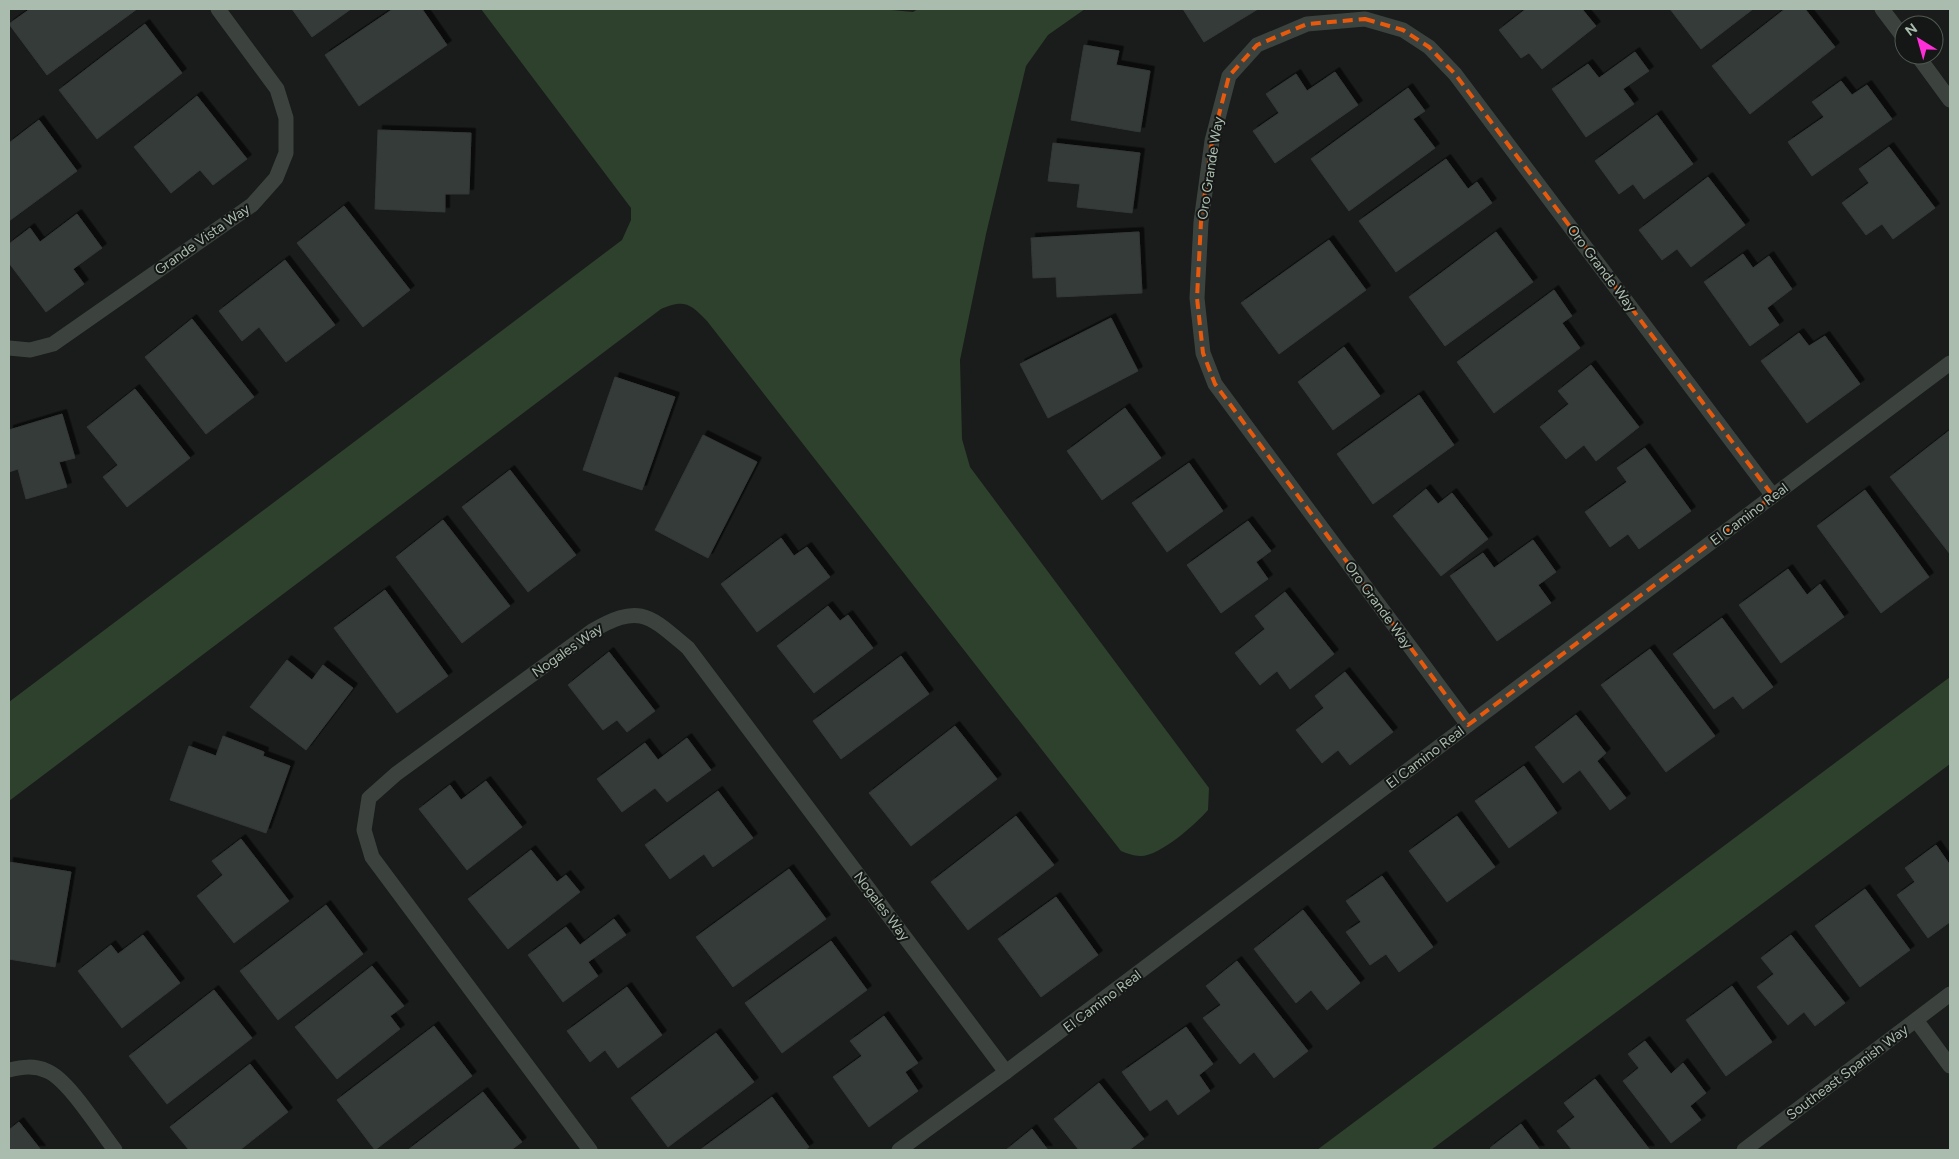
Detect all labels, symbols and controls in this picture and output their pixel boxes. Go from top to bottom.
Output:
north arrow [1894,15,1944,65]
text: N [1902,20,1921,40]
street label: Oro Grande Way [1194,115,1227,221]
street label: Grande Vista Way [151,200,254,279]
street label: Oro Grande Way [1563,222,1640,315]
street label: El Camino Real [1707,480,1792,549]
street label: Oro Grande Way [1341,558,1416,653]
street label: Nogales Way [529,619,606,681]
street label: El Camino Real [1383,723,1468,792]
street label: Nogales Way [850,868,914,945]
street label: El Camino Real [1060,967,1145,1036]
street label: Southeast Spanish Way [1783,1021,1912,1124]

